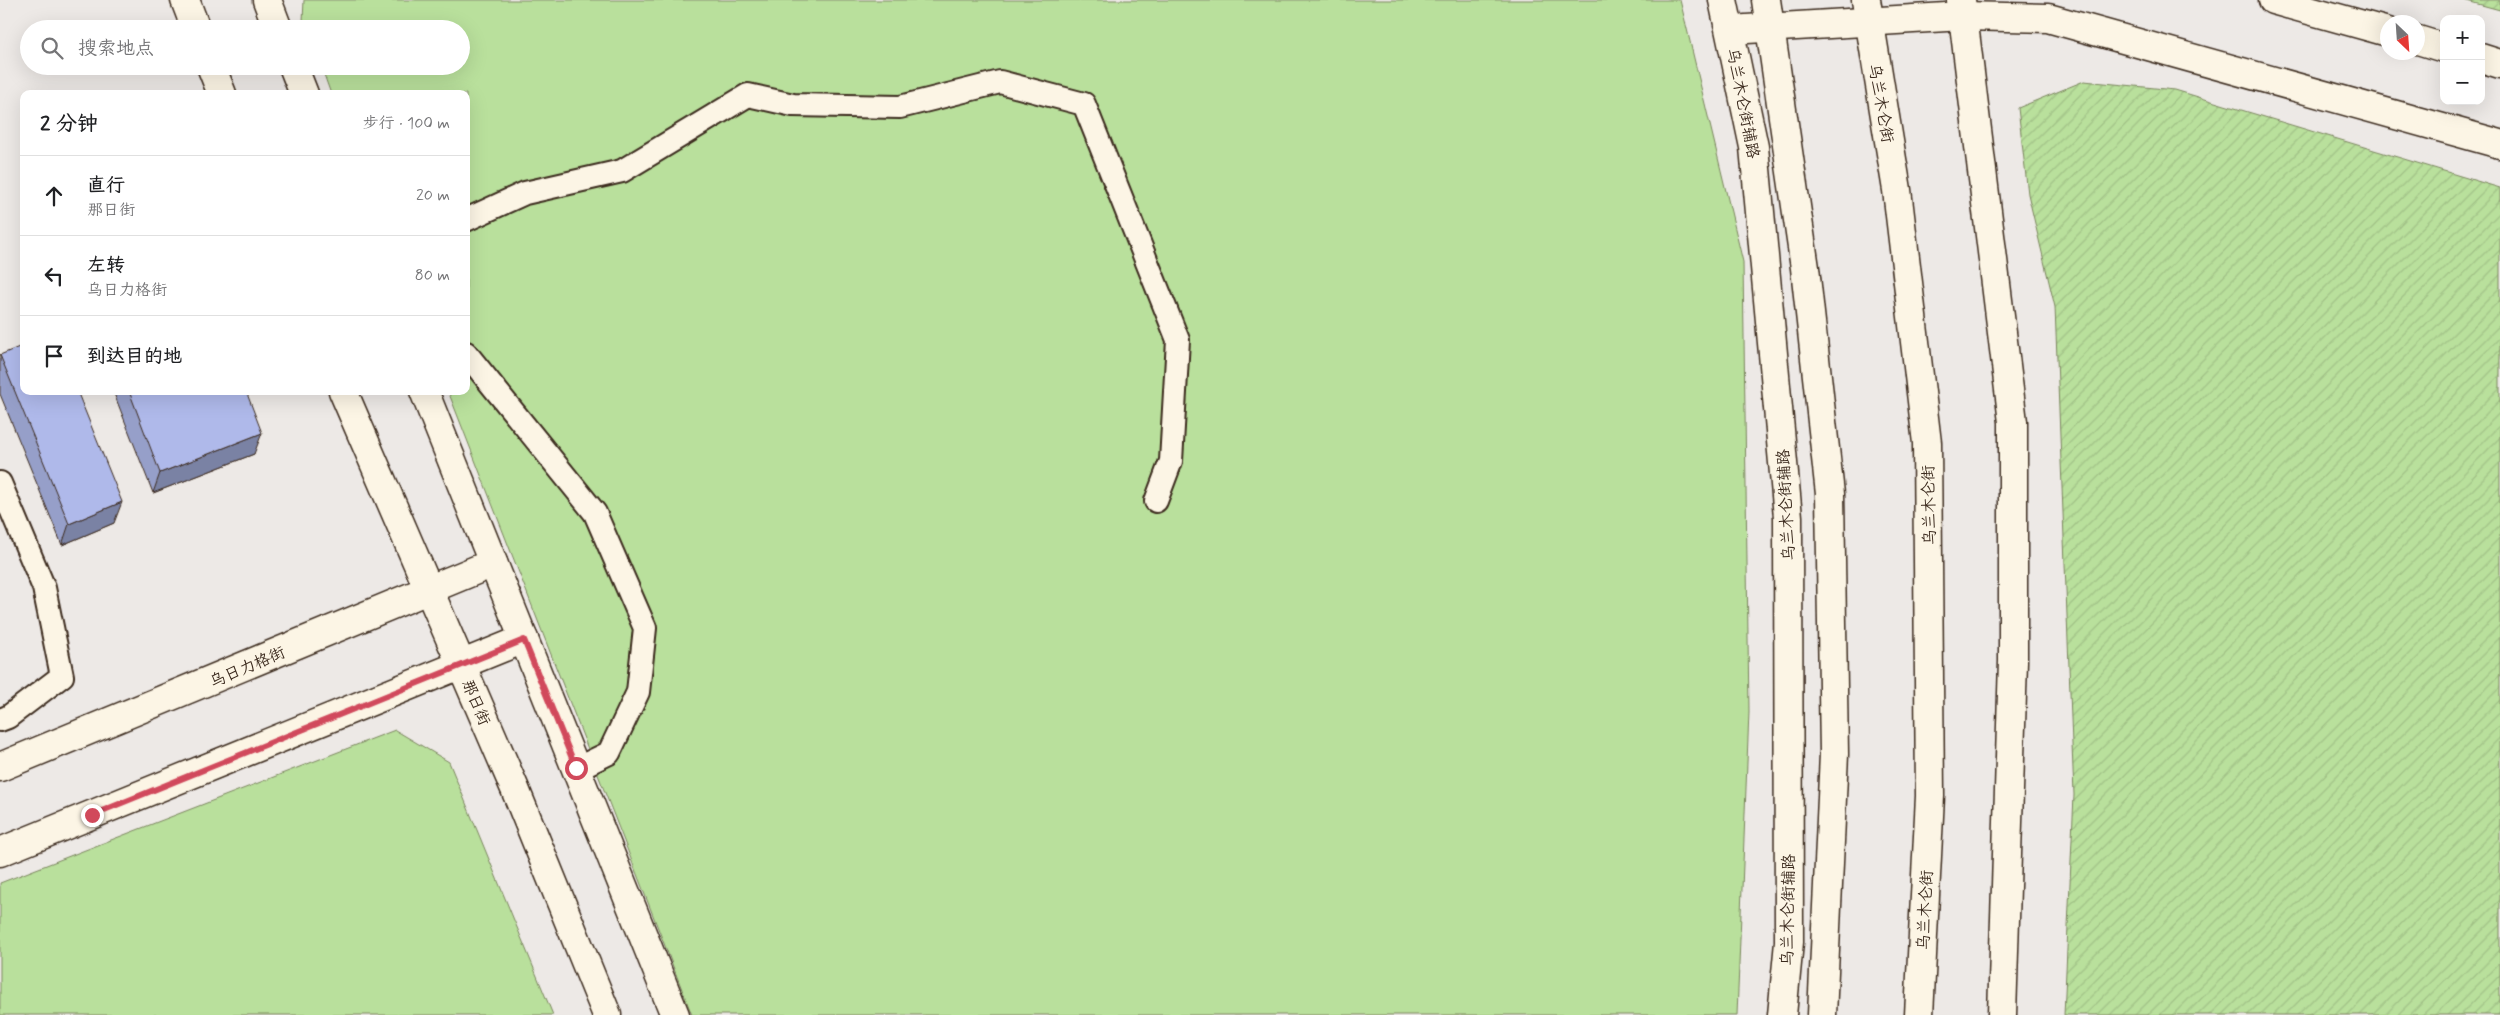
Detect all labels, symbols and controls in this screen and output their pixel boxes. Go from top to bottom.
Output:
north arrow [2380,15,2425,60]
map controls [2440,15,2485,105]
button: + [2440,15,2485,60]
search box [20,20,470,75]
icon: search [38,34,66,62]
text: 搜索地点 [78,36,154,61]
street label: 乌兰木仑街辅路 [1722,46,1764,160]
button: − [2440,60,2485,105]
street label: 乌兰木仑街 [1863,62,1898,144]
text: 2 分钟 [40,110,98,138]
text: 步行 · 100 m [363,113,450,134]
text: 直行 [87,173,125,198]
icon: ahead [40,182,68,210]
text: 20 m [416,185,450,206]
text: 那日街 [87,200,135,221]
text: 左转 [87,253,125,278]
icon: left [40,262,68,290]
text: 80 m [415,265,450,286]
text: 乌日力格街 [87,280,167,301]
icon: arrive [40,342,68,370]
text: 到达目的地 [87,344,182,369]
street label: 乌兰木仑街辅路 [1773,448,1800,561]
street label: 乌兰木仑街 [1918,465,1941,545]
street label: 乌日力格街 [207,642,289,693]
street label: 那日街 [457,676,495,729]
route start [565,757,588,780]
route end [81,804,104,827]
street label: 乌兰木仑街辅路 [1777,854,1800,966]
street label: 乌兰木仑街 [1913,870,1938,951]

